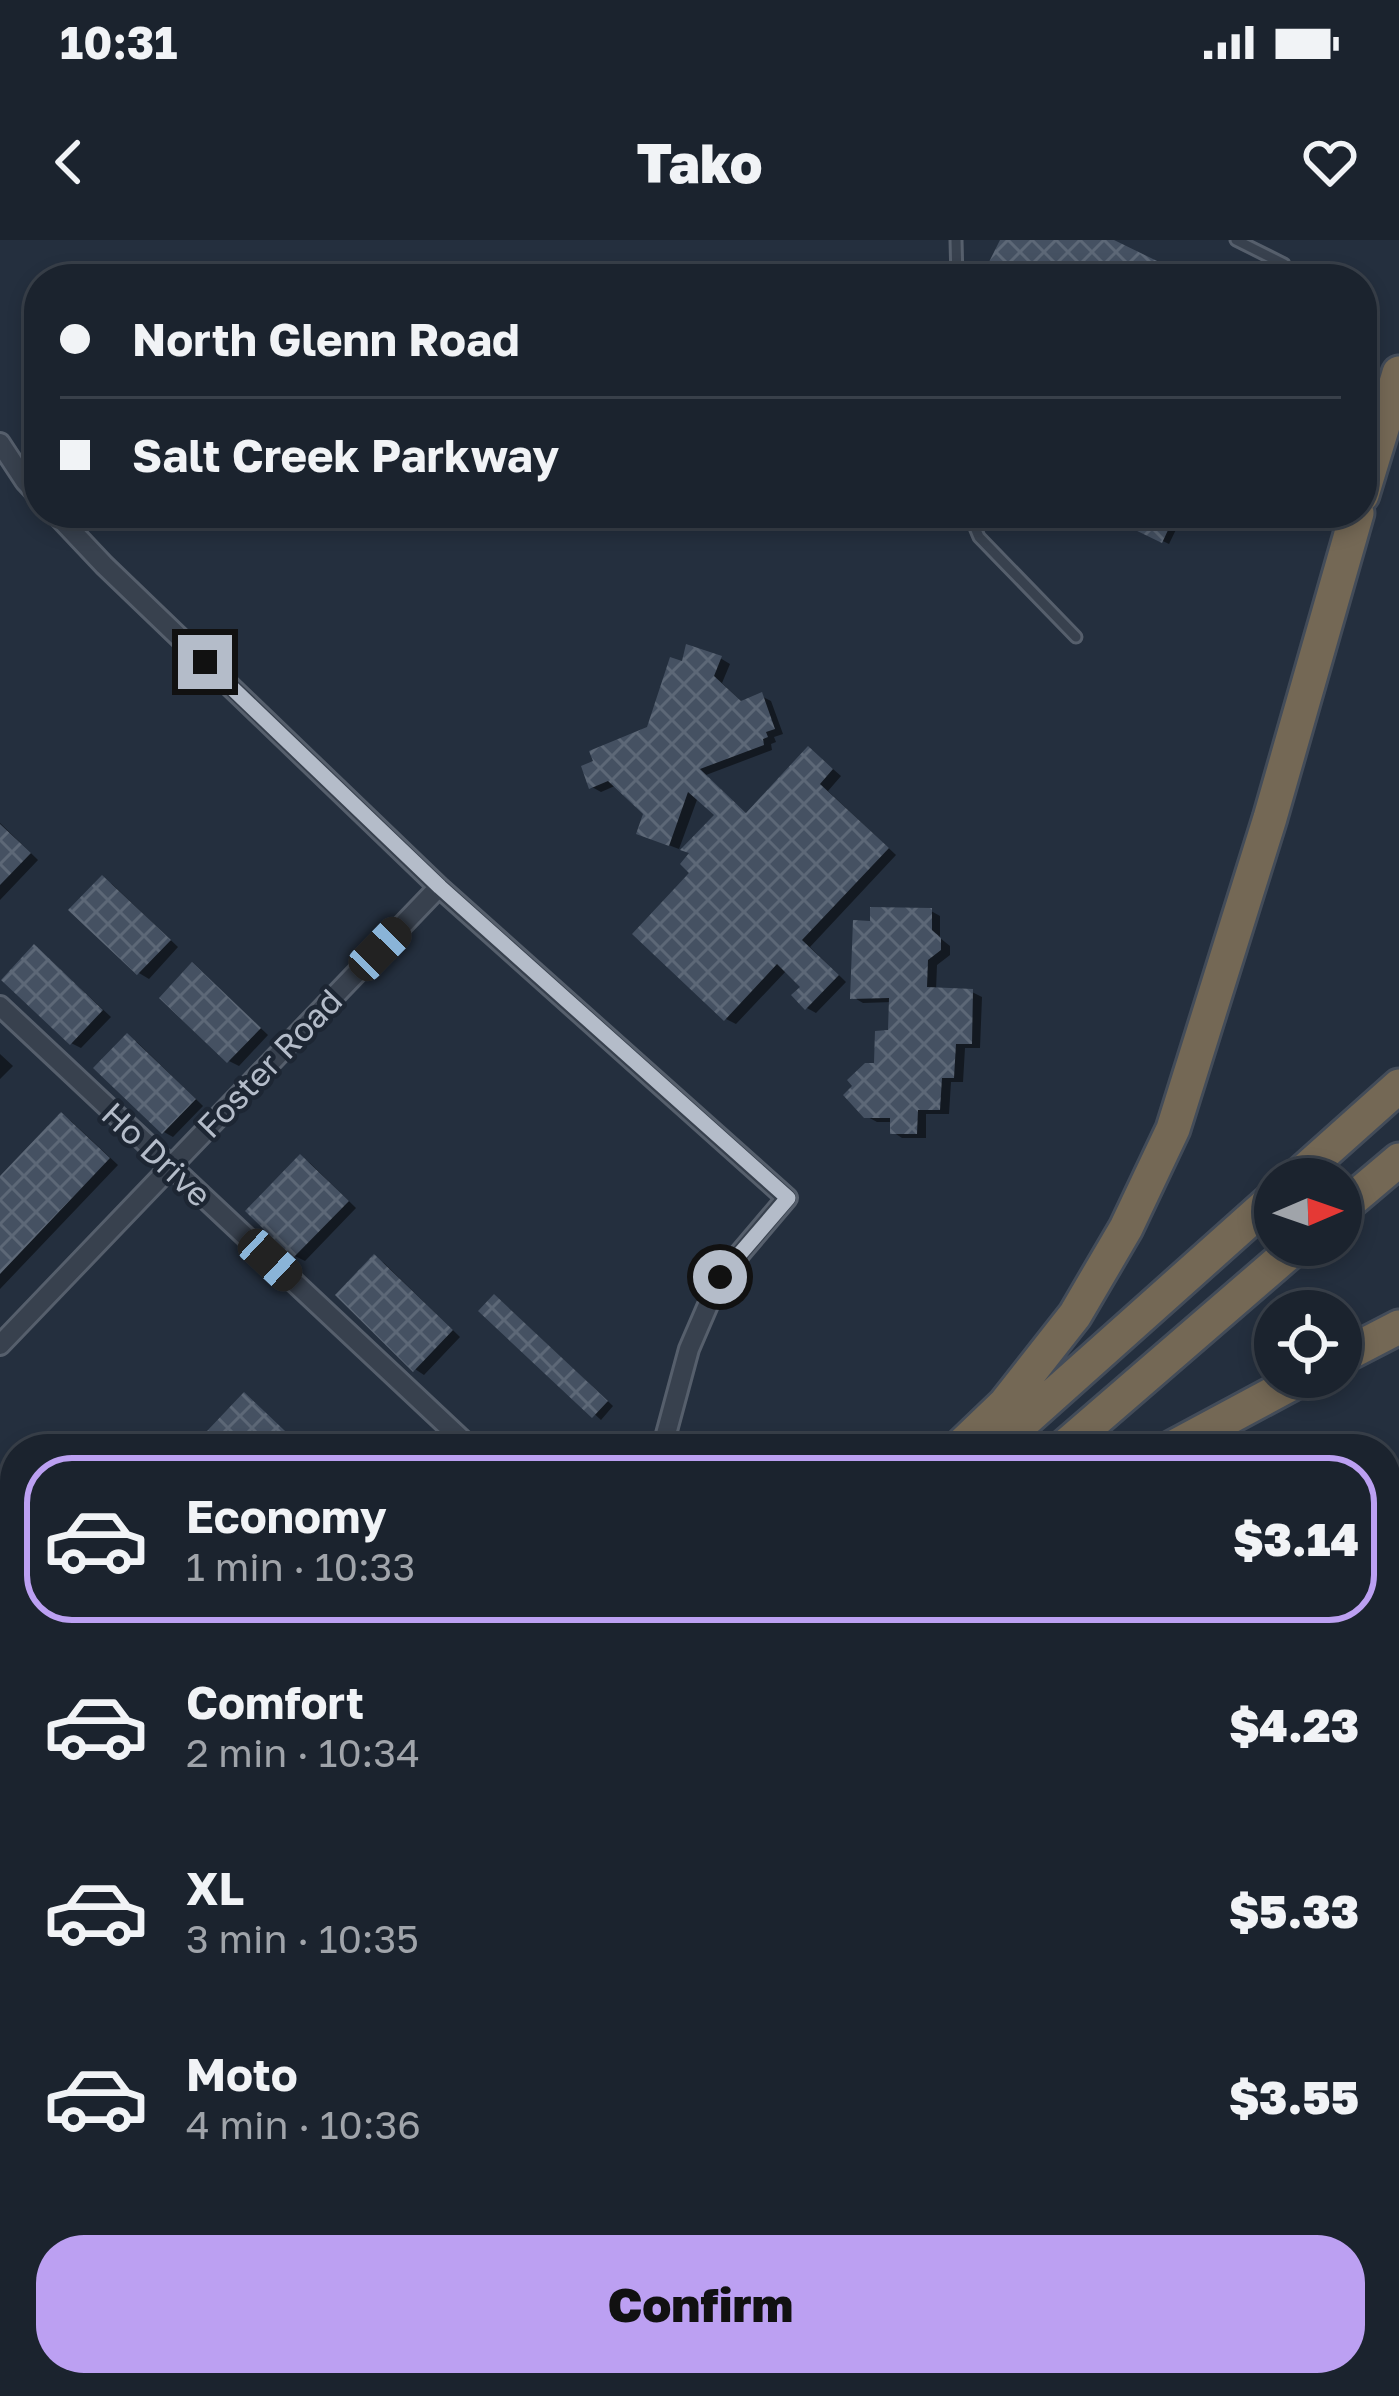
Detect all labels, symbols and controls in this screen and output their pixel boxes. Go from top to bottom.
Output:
text: 10:31 [60,15,177,69]
icon: back [36,129,102,195]
icon: heart [1297,129,1363,195]
text: Tako [637,130,762,195]
text: North Glenn Road [132,312,520,366]
text: Salt Creek Parkway [132,428,559,482]
route end [178,635,232,689]
car [342,911,418,987]
street label: Foster Road [189,981,349,1145]
street label: Ho Drive [94,1094,220,1214]
north arrow [1254,1158,1362,1266]
map controls [1254,1158,1362,1398]
car [231,1222,309,1298]
route start [693,1250,747,1304]
button: locate [1254,1290,1362,1398]
icon: car [42,1485,150,1593]
text: Economy [186,1489,387,1543]
text: $3.14 [1233,1512,1359,1566]
text: 1 min · 10:33 [186,1543,415,1590]
icon: car [42,1671,150,1779]
text: Comfort [186,1675,364,1729]
text: $4.23 [1229,1698,1359,1752]
text: 2 min · 10:34 [186,1729,420,1776]
icon: car [42,1857,150,1965]
text: XL [186,1861,244,1915]
text: $5.33 [1229,1884,1359,1938]
text: 3 min · 10:35 [186,1915,419,1962]
icon: car [42,2043,150,2151]
text: Moto [186,2047,298,2101]
text: $3.55 [1229,2070,1359,2124]
text: 4 min · 10:36 [186,2101,421,2148]
button: Confirm [36,2235,1365,2373]

